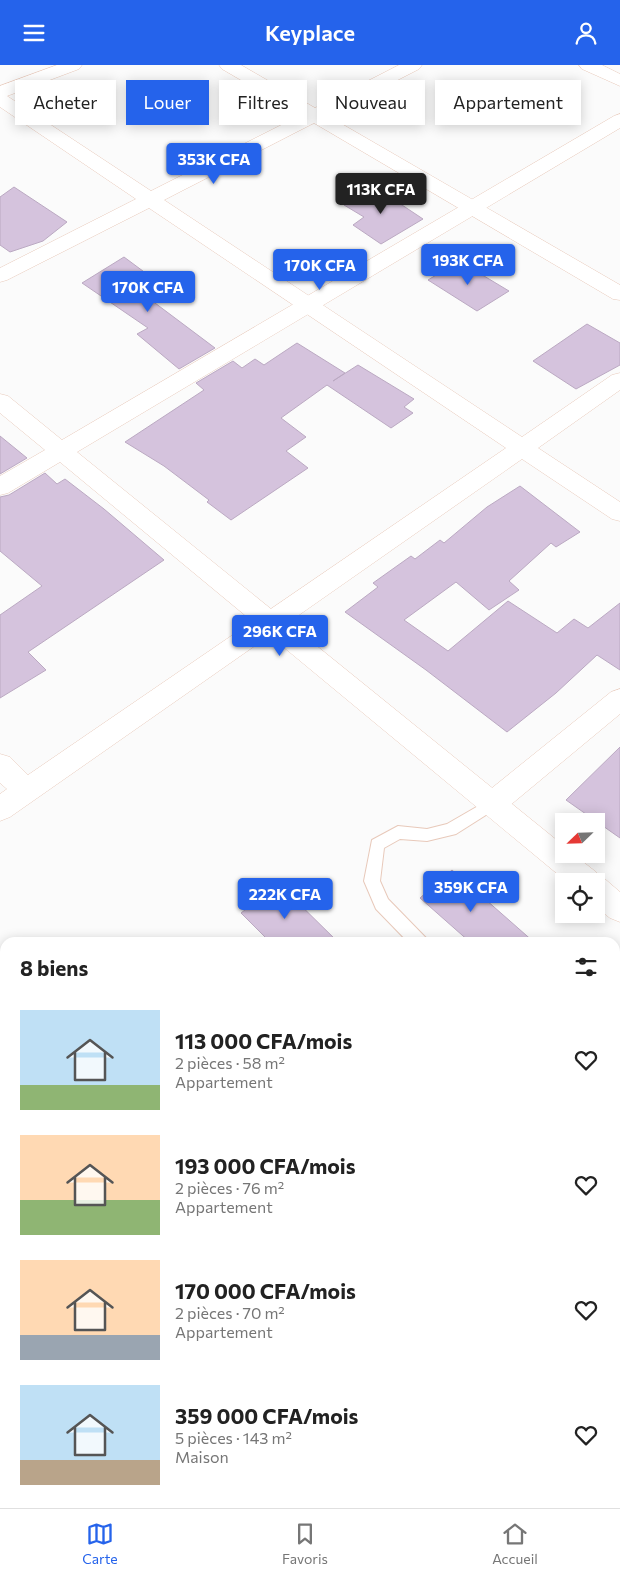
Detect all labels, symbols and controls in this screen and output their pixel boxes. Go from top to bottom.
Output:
icon: menu [20,19,48,47]
text: Keyplace [265,19,355,46]
icon: person [572,19,600,47]
chip: Acheter [15,80,116,125]
chip: Louer [126,80,209,125]
chip: Filtres [219,80,307,125]
chip: Nouveau [317,80,425,125]
chip: Appartement [435,80,581,125]
pin: 353K CFA [162,143,266,185]
text: 353K CFA [177,149,251,168]
pin: 113K CFA [329,173,433,215]
text: 113K CFA [346,179,416,198]
pin: 193K CFA [416,243,520,286]
pin: 170K CFA [268,249,372,291]
text: 193K CFA [432,250,504,269]
text: 170K CFA [284,255,356,274]
pin: 170K CFA [96,271,200,313]
text: 170K CFA [112,277,184,296]
pin: 296K CFA [228,615,332,657]
text: 296K CFA [243,621,317,640]
north arrow [555,813,605,863]
map controls [555,813,605,923]
pin: 359K CFA [419,871,523,913]
button: locate [555,873,605,923]
pin: 222K CFA [233,877,337,920]
text: 359K CFA [434,877,508,896]
text: 222K CFA [249,884,321,903]
icon: filters [572,953,600,981]
text: 8 biens [20,955,88,980]
text: 113 000 CFA/mois [175,1028,352,1053]
icon: home [60,1030,120,1090]
icon: heart [572,1046,600,1074]
text: 2 pièces · 58 m² [175,1053,285,1072]
text: Appartement [175,1072,273,1091]
text: 193 000 CFA/mois [175,1153,356,1178]
icon: home [60,1155,120,1215]
icon: heart [572,1171,600,1199]
text: 2 pièces · 76 m² [175,1178,284,1197]
text: Appartement [175,1197,273,1216]
text: 170 000 CFA/mois [175,1278,356,1303]
icon: home [60,1280,120,1340]
icon: heart [572,1296,600,1324]
text: 2 pièces · 70 m² [175,1303,285,1322]
text: Appartement [175,1322,273,1341]
text: 359 000 CFA/mois [175,1403,358,1428]
icon: home [60,1405,120,1465]
icon: heart [572,1421,600,1449]
text: 5 pièces · 143 m² [175,1428,292,1447]
text: Maison [175,1447,229,1466]
tab: Carte [82,1520,118,1567]
tab: Favoris [282,1520,328,1567]
tab: Accueil [492,1520,538,1567]

